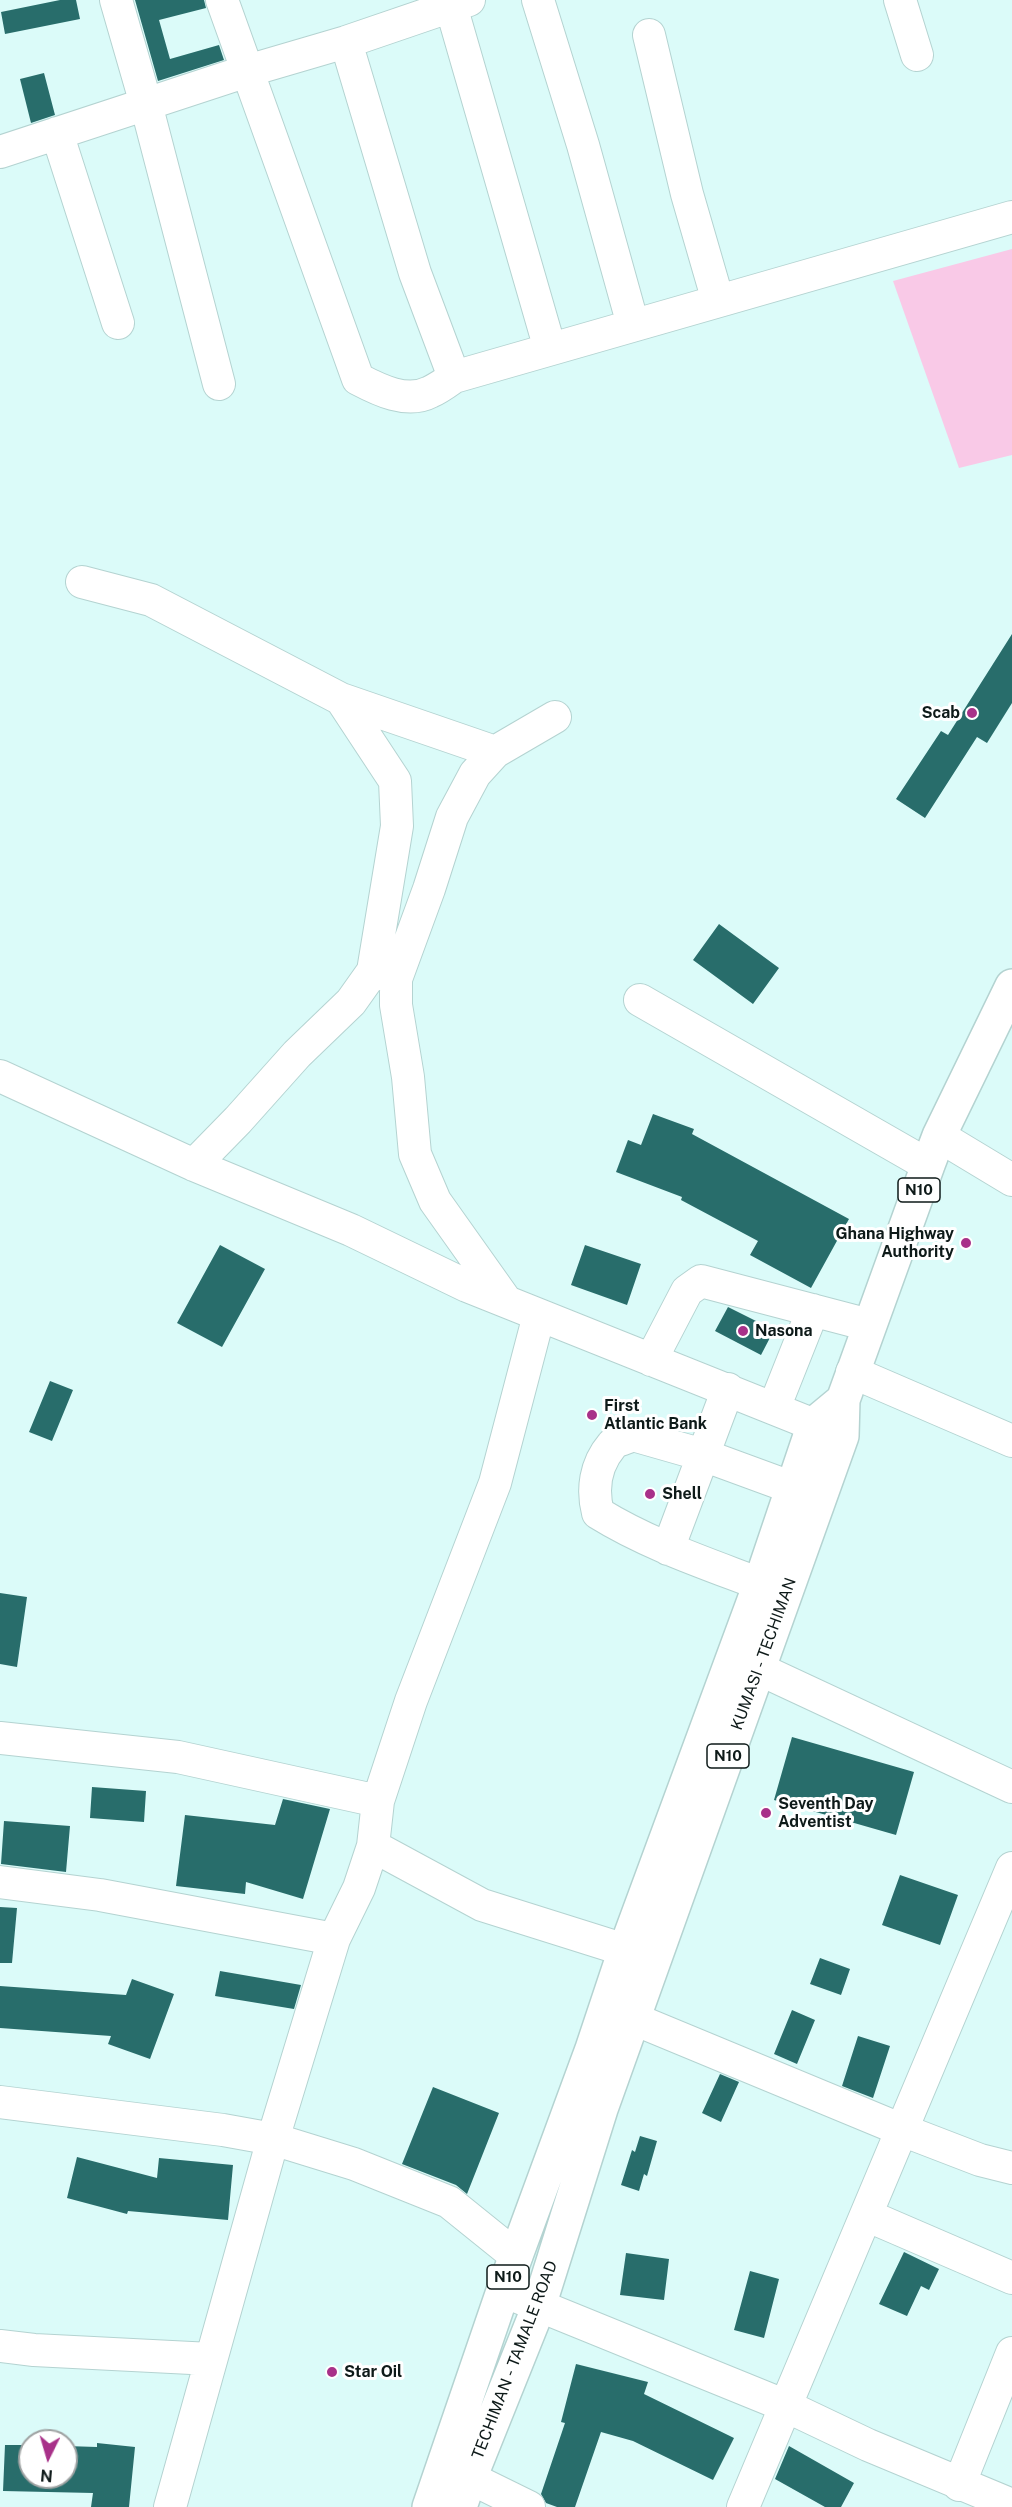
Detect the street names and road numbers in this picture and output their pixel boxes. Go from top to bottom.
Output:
road number: N10 [898,1178,940,1202]
street label: KUMASI - TECHIMAN [727,1575,801,1733]
road number: N10 [707,1744,749,1768]
street label: TECHIMAN - TAMALE ROAD [468,2258,562,2462]
road number: N10 [487,2265,529,2289]

